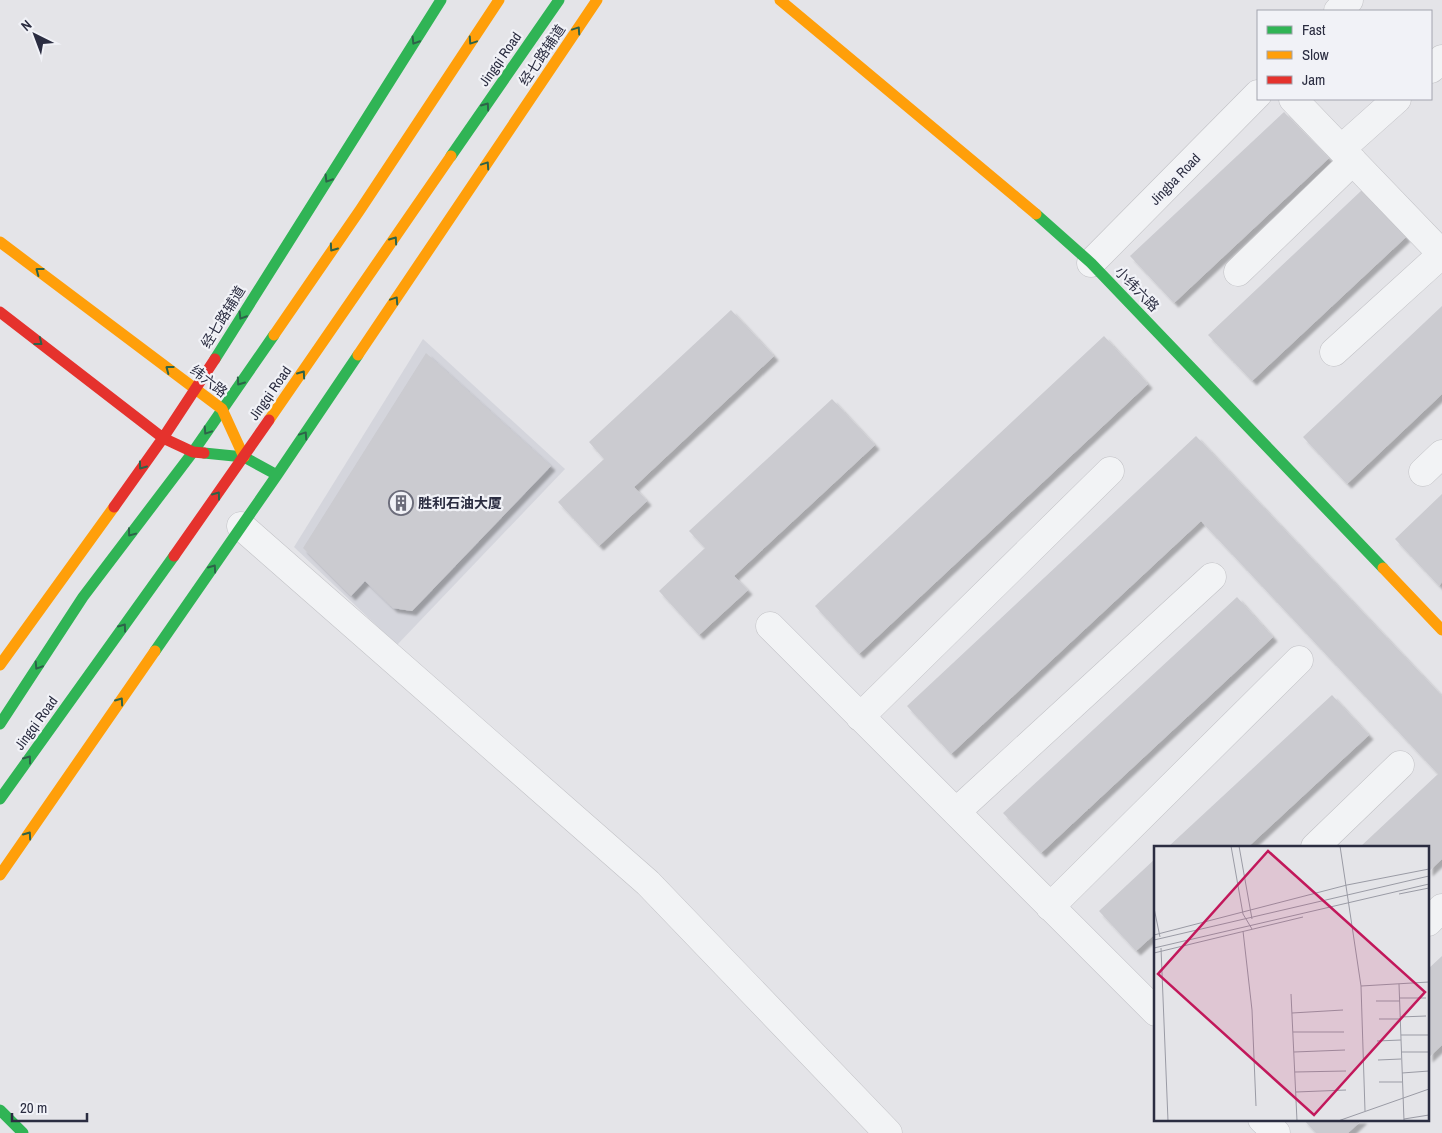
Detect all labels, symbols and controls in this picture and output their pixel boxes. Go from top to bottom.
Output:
north arrow [10,10,60,60]
legend [1257,10,1432,100]
text: N [17,16,35,35]
text: Fast [1302,19,1326,40]
street label: 经七路辅道 [515,21,569,89]
one-way arrow [571,27,580,36]
street label: Jingqi Road [475,28,525,90]
one-way arrow [469,35,479,44]
one-way arrow [411,36,421,45]
text: Slow [1302,44,1329,65]
text: Jam [1302,69,1325,90]
one-way arrow [480,102,489,112]
street label: Jingba Road [1146,149,1204,209]
one-way arrow [480,161,489,171]
one-way arrow [325,173,335,182]
one-way arrow [388,236,397,246]
one-way arrow [330,243,339,252]
street label: 小纬六路 [1111,263,1163,315]
one-way arrow [35,268,45,277]
street label: 经七路辅道 [197,283,249,351]
one-way arrow [389,296,398,306]
one-way arrow [238,311,248,320]
one-way arrow [33,337,42,346]
street label: 纬六路 [187,361,231,401]
street label: Jingqi Road [245,362,295,424]
one-way arrow [166,366,175,374]
one-way arrow [296,370,305,380]
one-way arrow [237,376,246,386]
one-way arrow [204,425,213,434]
one-way arrow [298,431,307,440]
one-way arrow [139,461,149,470]
building icon: 胜利石油大厦 [388,490,414,516]
one-way arrow [211,491,220,500]
place label: 胜利石油大厦 [418,494,502,512]
one-way arrow [129,527,137,536]
one-way arrow [207,564,216,573]
one-way arrow [117,623,126,633]
one-way arrow [35,660,44,669]
street label: Jingqi Road [11,693,61,753]
one-way arrow [114,697,123,707]
one-way arrow [22,755,31,765]
one-way arrow [22,831,31,841]
inset map [1154,846,1430,1120]
scale bar [12,1090,88,1122]
text: 20 m [20,1097,47,1118]

